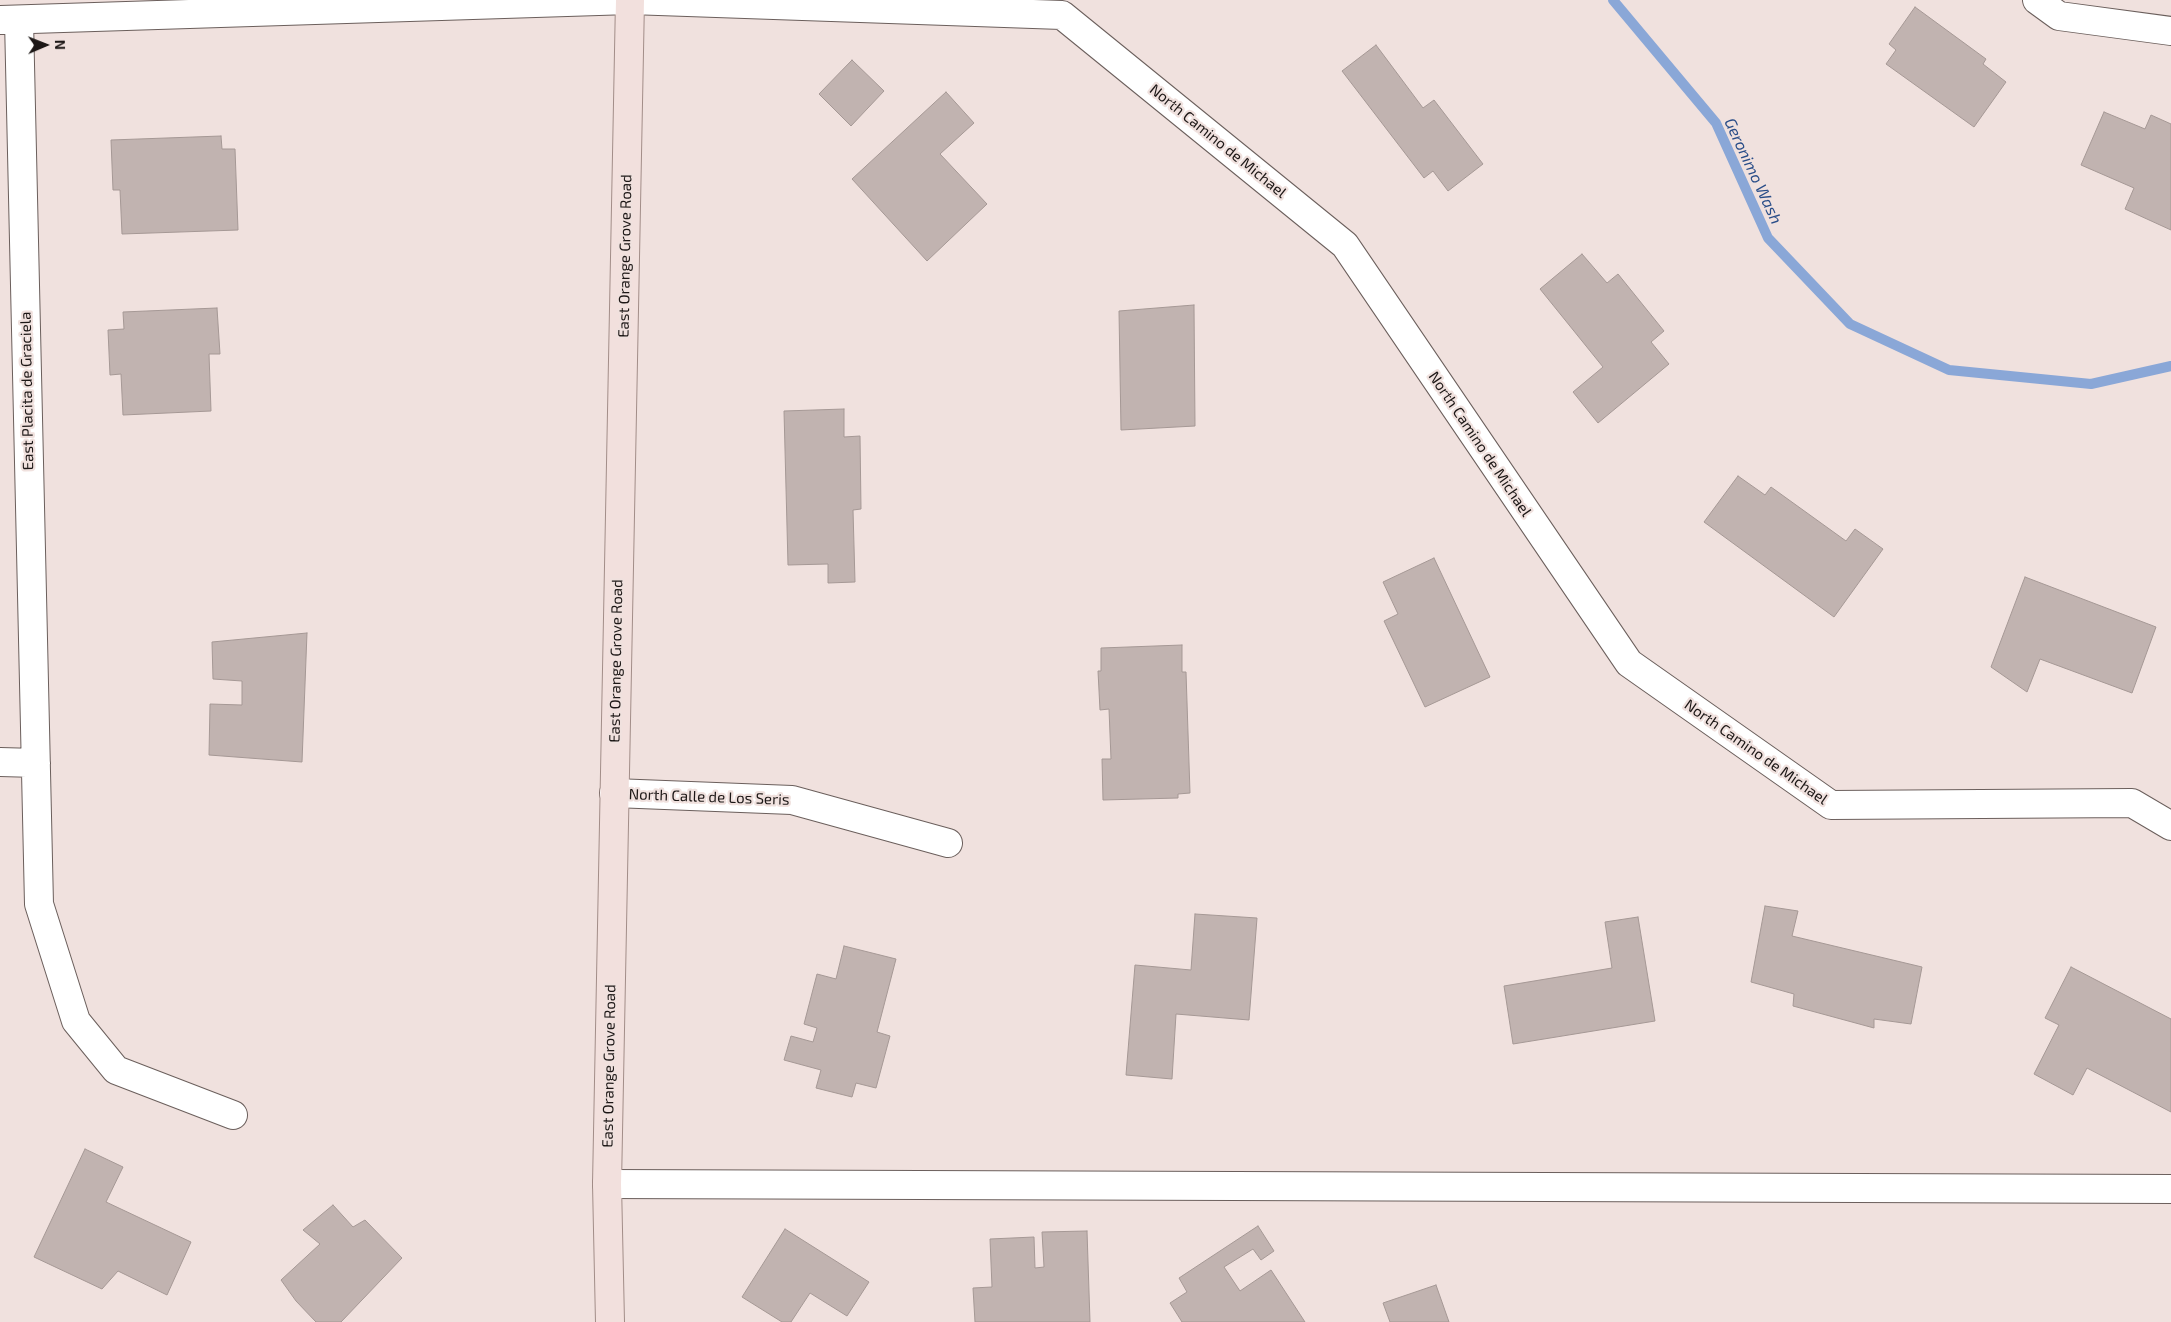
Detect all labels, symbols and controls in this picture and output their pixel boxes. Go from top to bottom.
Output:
north arrow [20,20,70,70]
text: N [52,40,69,50]
street label: North Camino de Michael [1146,80,1290,202]
water label: Geronimo Wash [1720,115,1786,227]
street label: East Orange Grove Road [615,174,635,338]
street label: East Placita de Graciela [17,312,37,470]
street label: North Camino de Michael [1425,368,1535,520]
street label: East Orange Grove Road [606,579,626,743]
street label: North Camino de Michael [1681,696,1831,808]
street label: North Calle de Los Seris [628,785,790,809]
street label: East Orange Grove Road [599,984,619,1148]

